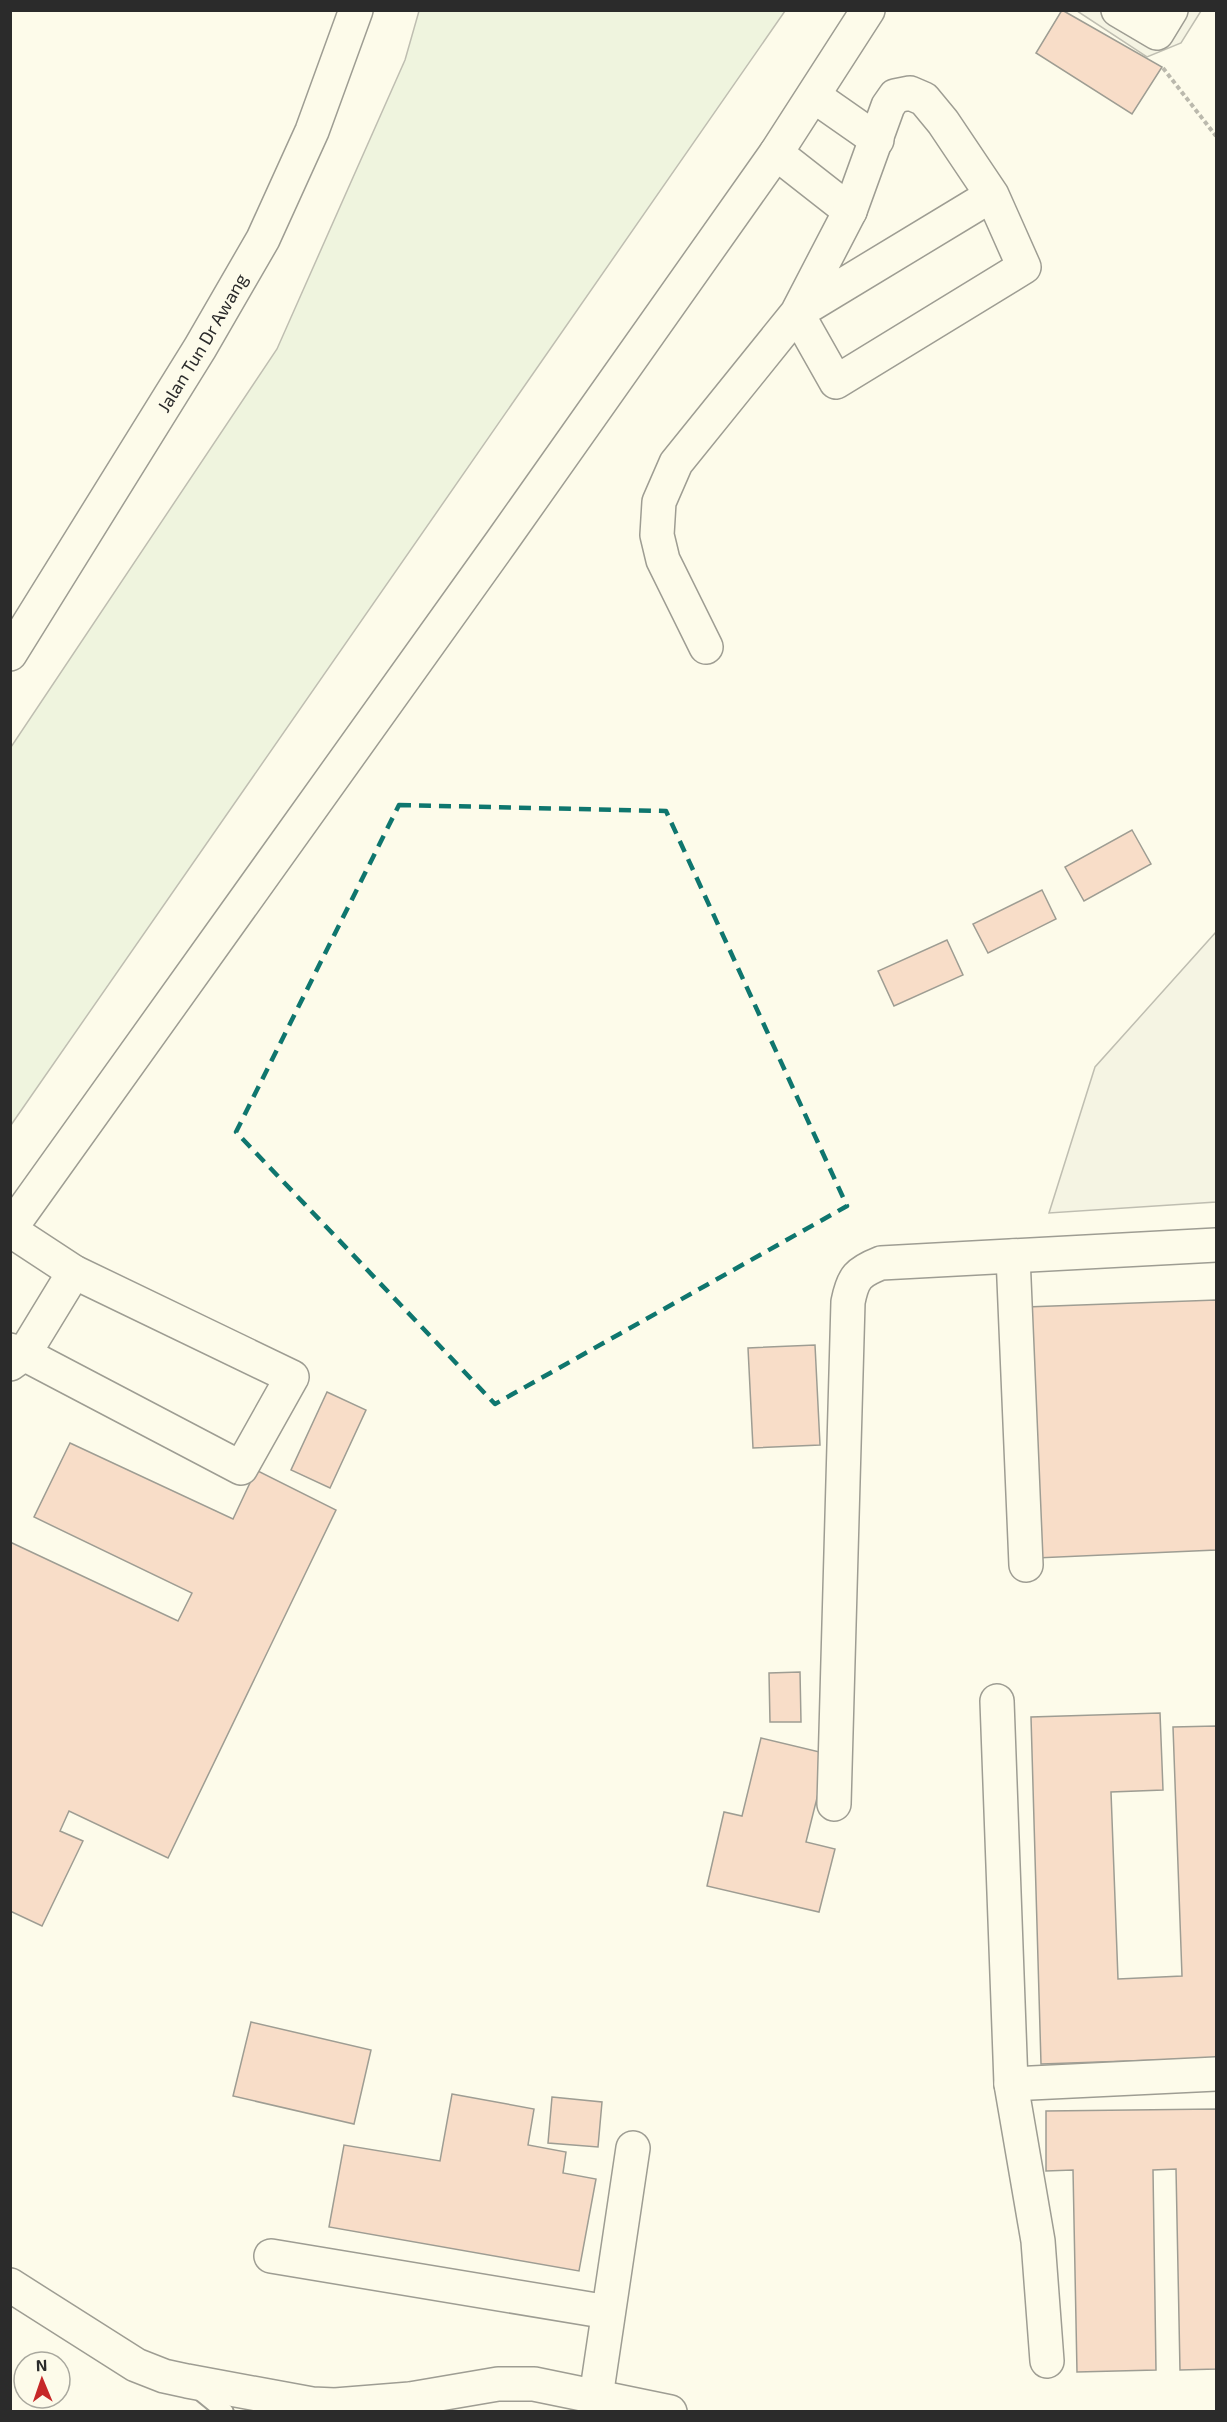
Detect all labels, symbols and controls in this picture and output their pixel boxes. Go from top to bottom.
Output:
street label: Jalan Tun Dr Awang [152,269,252,416]
north arrow [12,2350,72,2410]
text: N [35,2355,48,2374]

